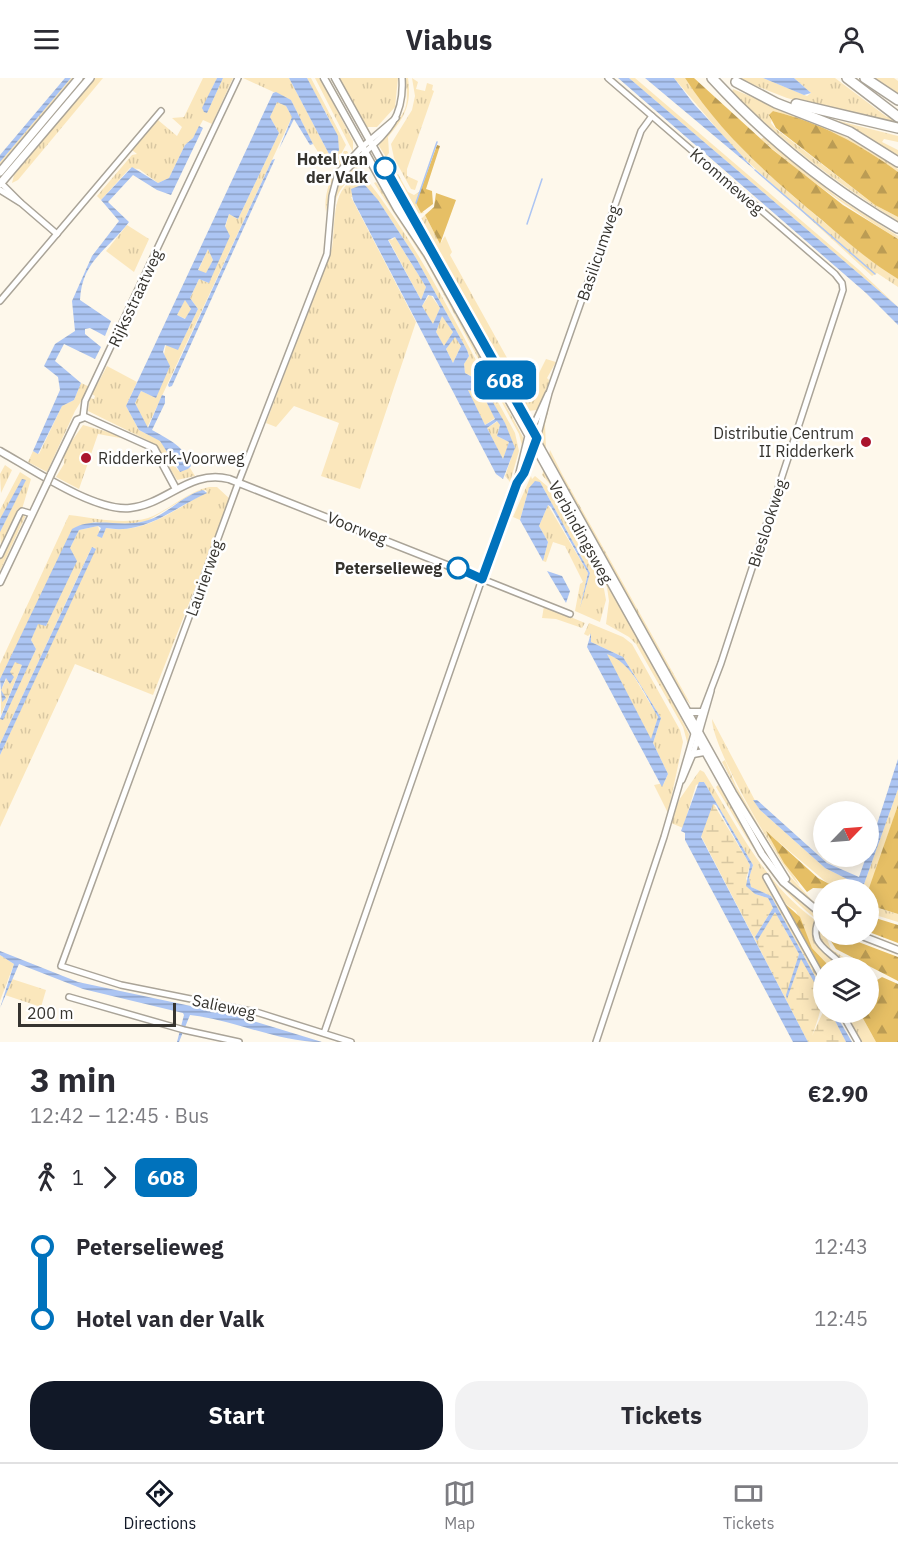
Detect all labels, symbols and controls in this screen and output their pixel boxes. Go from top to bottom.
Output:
text: Viabus [406,22,492,57]
icon: menu [30,23,63,56]
icon: person [835,23,868,56]
street label: Krommeweg [686,144,768,219]
place label: Hotel van der Valk [297,149,369,187]
marker: Hotel van der Valk [374,157,396,179]
street label: Basilicumweg [572,202,624,303]
street label: Rijksstraatweg [104,245,167,350]
line badge: 608 [470,360,540,400]
text: 608 [486,366,524,394]
place label: Distributie Centrum II Ridderkerk [713,423,855,461]
marker: Distributie Centrum II Ridderkerk [859,435,873,449]
place label: Ridderkerk-Voorweg [98,448,245,468]
marker: Ridderkerk-Voorweg [79,451,93,465]
street label: Bieslookweg [743,476,791,569]
street label: Verbindingsweg [545,477,618,587]
street label: Voorweg [324,507,390,549]
street label: Laurierweg [181,537,227,619]
marker: Peterselieweg [447,557,469,579]
place label: Peterselieweg [335,558,442,578]
north arrow [813,801,879,867]
map controls [813,801,879,1023]
button: locate [813,879,879,945]
button: layers [813,957,879,1023]
street label: Salieweg [190,990,258,1023]
scale bar [18,1000,176,1028]
text: 200 m [27,1003,74,1023]
text: 3 min [30,1058,116,1101]
text: €2.90 [808,1079,868,1108]
text: 12:42 – 12:45 · Bus [30,1102,209,1129]
icon: walk [30,1161,63,1194]
icon: forward [93,1161,126,1194]
text: 608 [147,1163,185,1191]
text: 1 [72,1164,84,1191]
text: Peterselieweg [76,1232,223,1261]
text: 12:43 [814,1233,868,1260]
text: Hotel van der Valk [76,1304,264,1333]
text: 12:45 [814,1305,868,1332]
button: Start [30,1381,443,1450]
button: Tickets [455,1381,868,1450]
tab: Directions [123,1477,196,1533]
tab: Map [443,1477,476,1533]
tab: Tickets [723,1477,775,1533]

